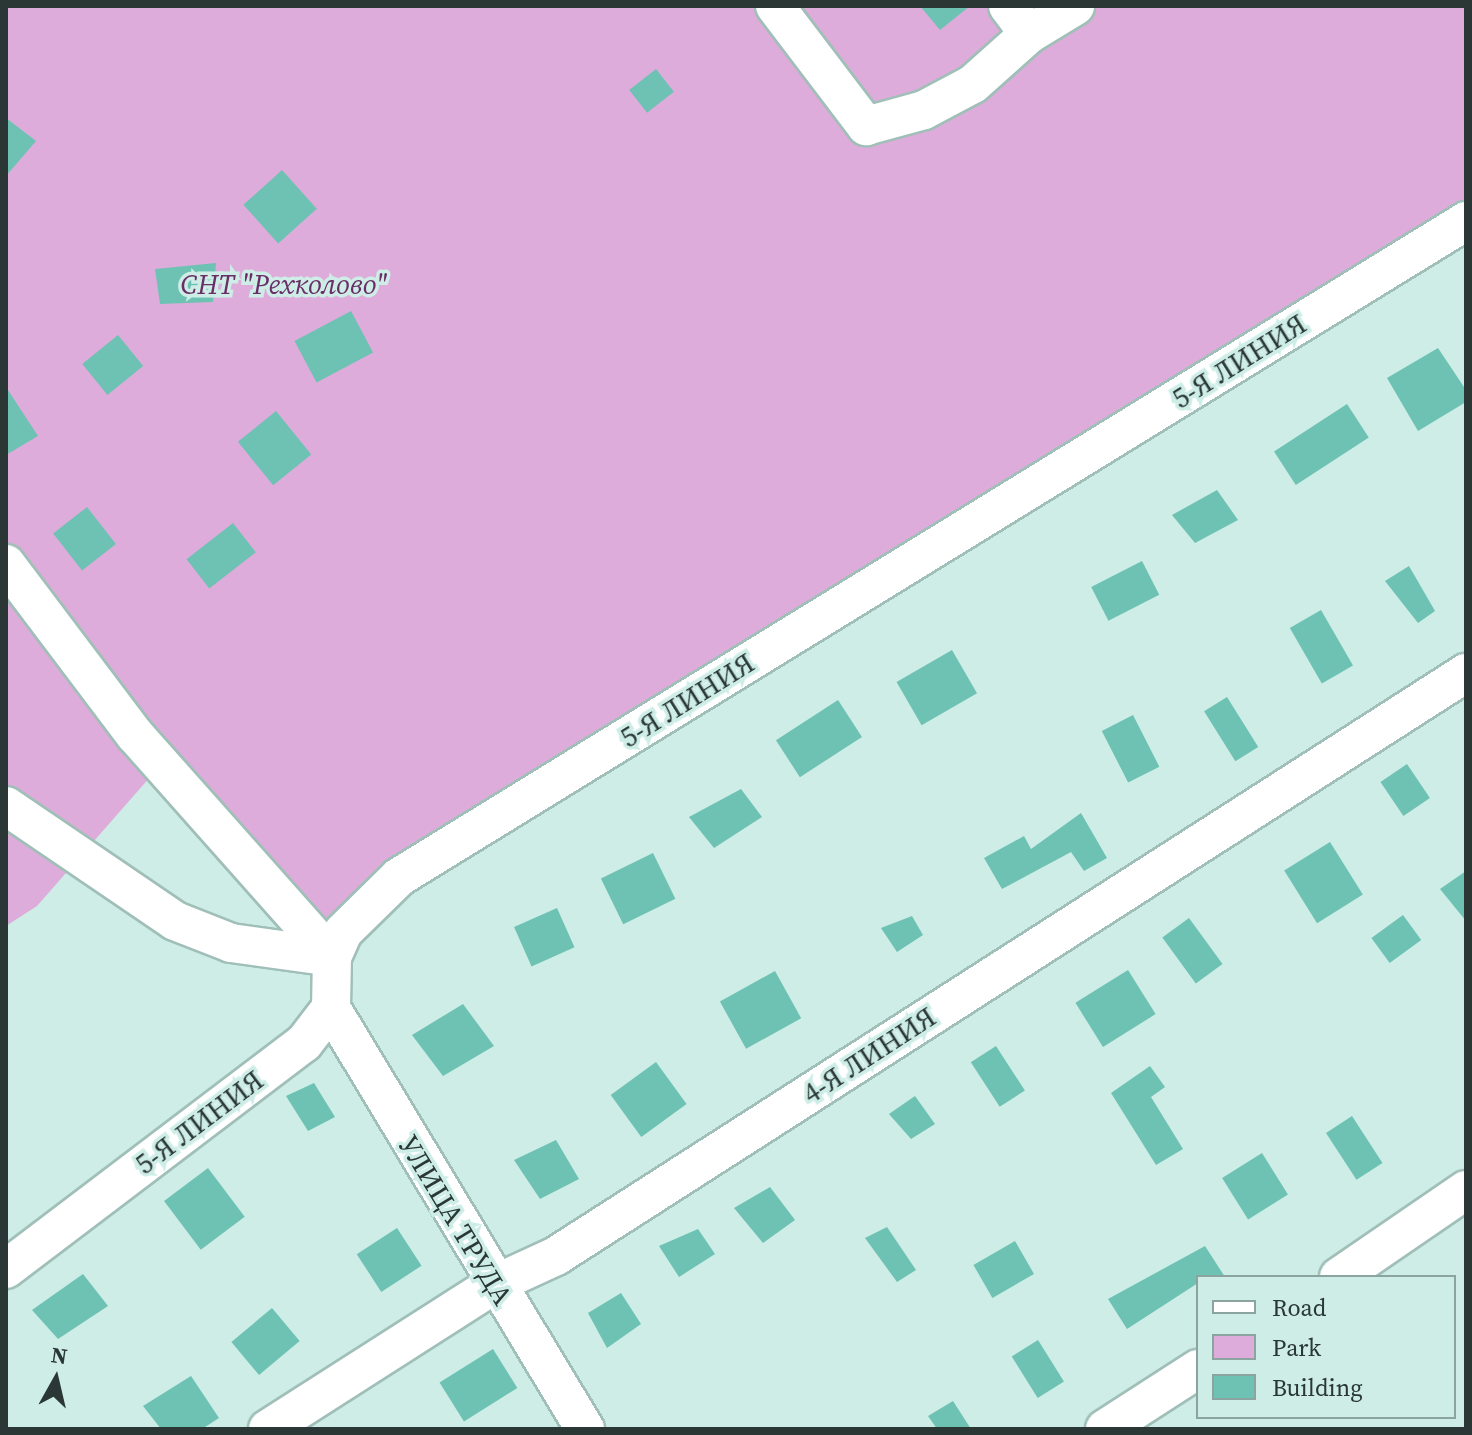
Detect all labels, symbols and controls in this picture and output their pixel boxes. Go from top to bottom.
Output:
park label: СНТ "Рехколово" [181,267,387,301]
street label: 5-Я ЛИНИЯ [1166,307,1312,415]
street label: 5-Я ЛИНИЯ [614,646,760,754]
street label: 4-Я ЛИНИЯ [796,1000,942,1110]
street label: 5-Я ЛИНИЯ [128,1063,270,1181]
street label: УЛИЦА ТРУДА [392,1129,520,1311]
legend [1196,1275,1456,1419]
text: Road [1272,1291,1326,1324]
text: Park [1272,1331,1321,1364]
north arrow [16,1339,96,1419]
text: N [49,1339,69,1371]
text: Building [1272,1371,1363,1404]

